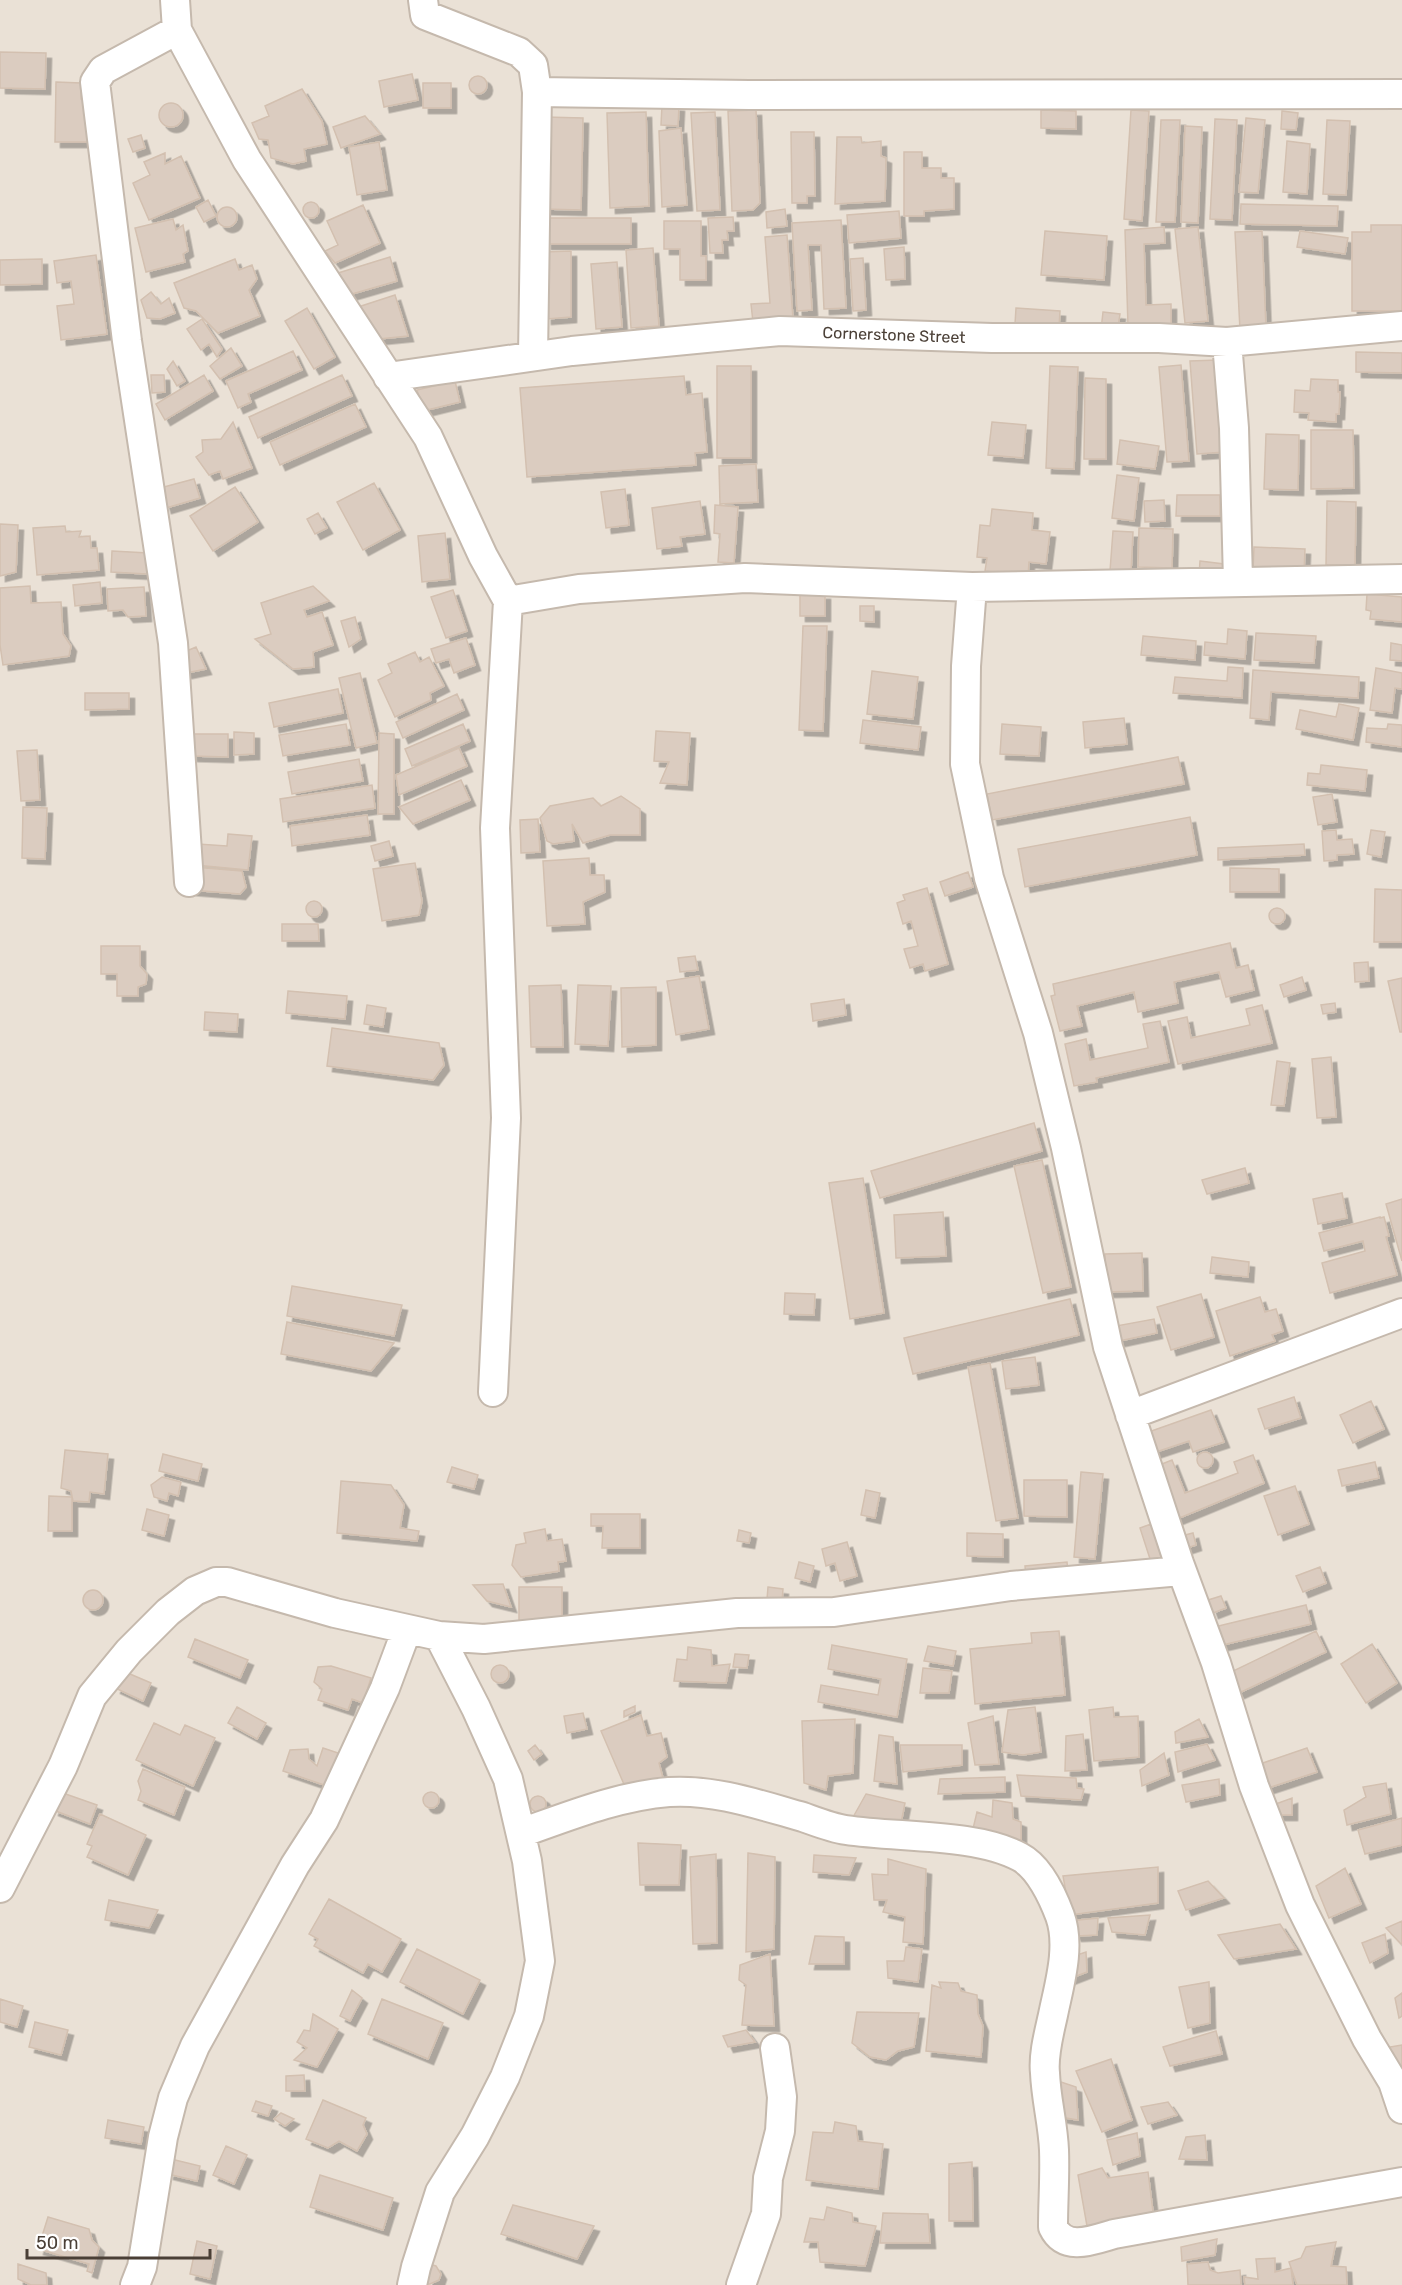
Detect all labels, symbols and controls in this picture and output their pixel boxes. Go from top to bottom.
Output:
street label: Cornerstone Street [822,323,966,347]
scale bar [27,2222,210,2260]
text: 50 m [36,2232,79,2254]

